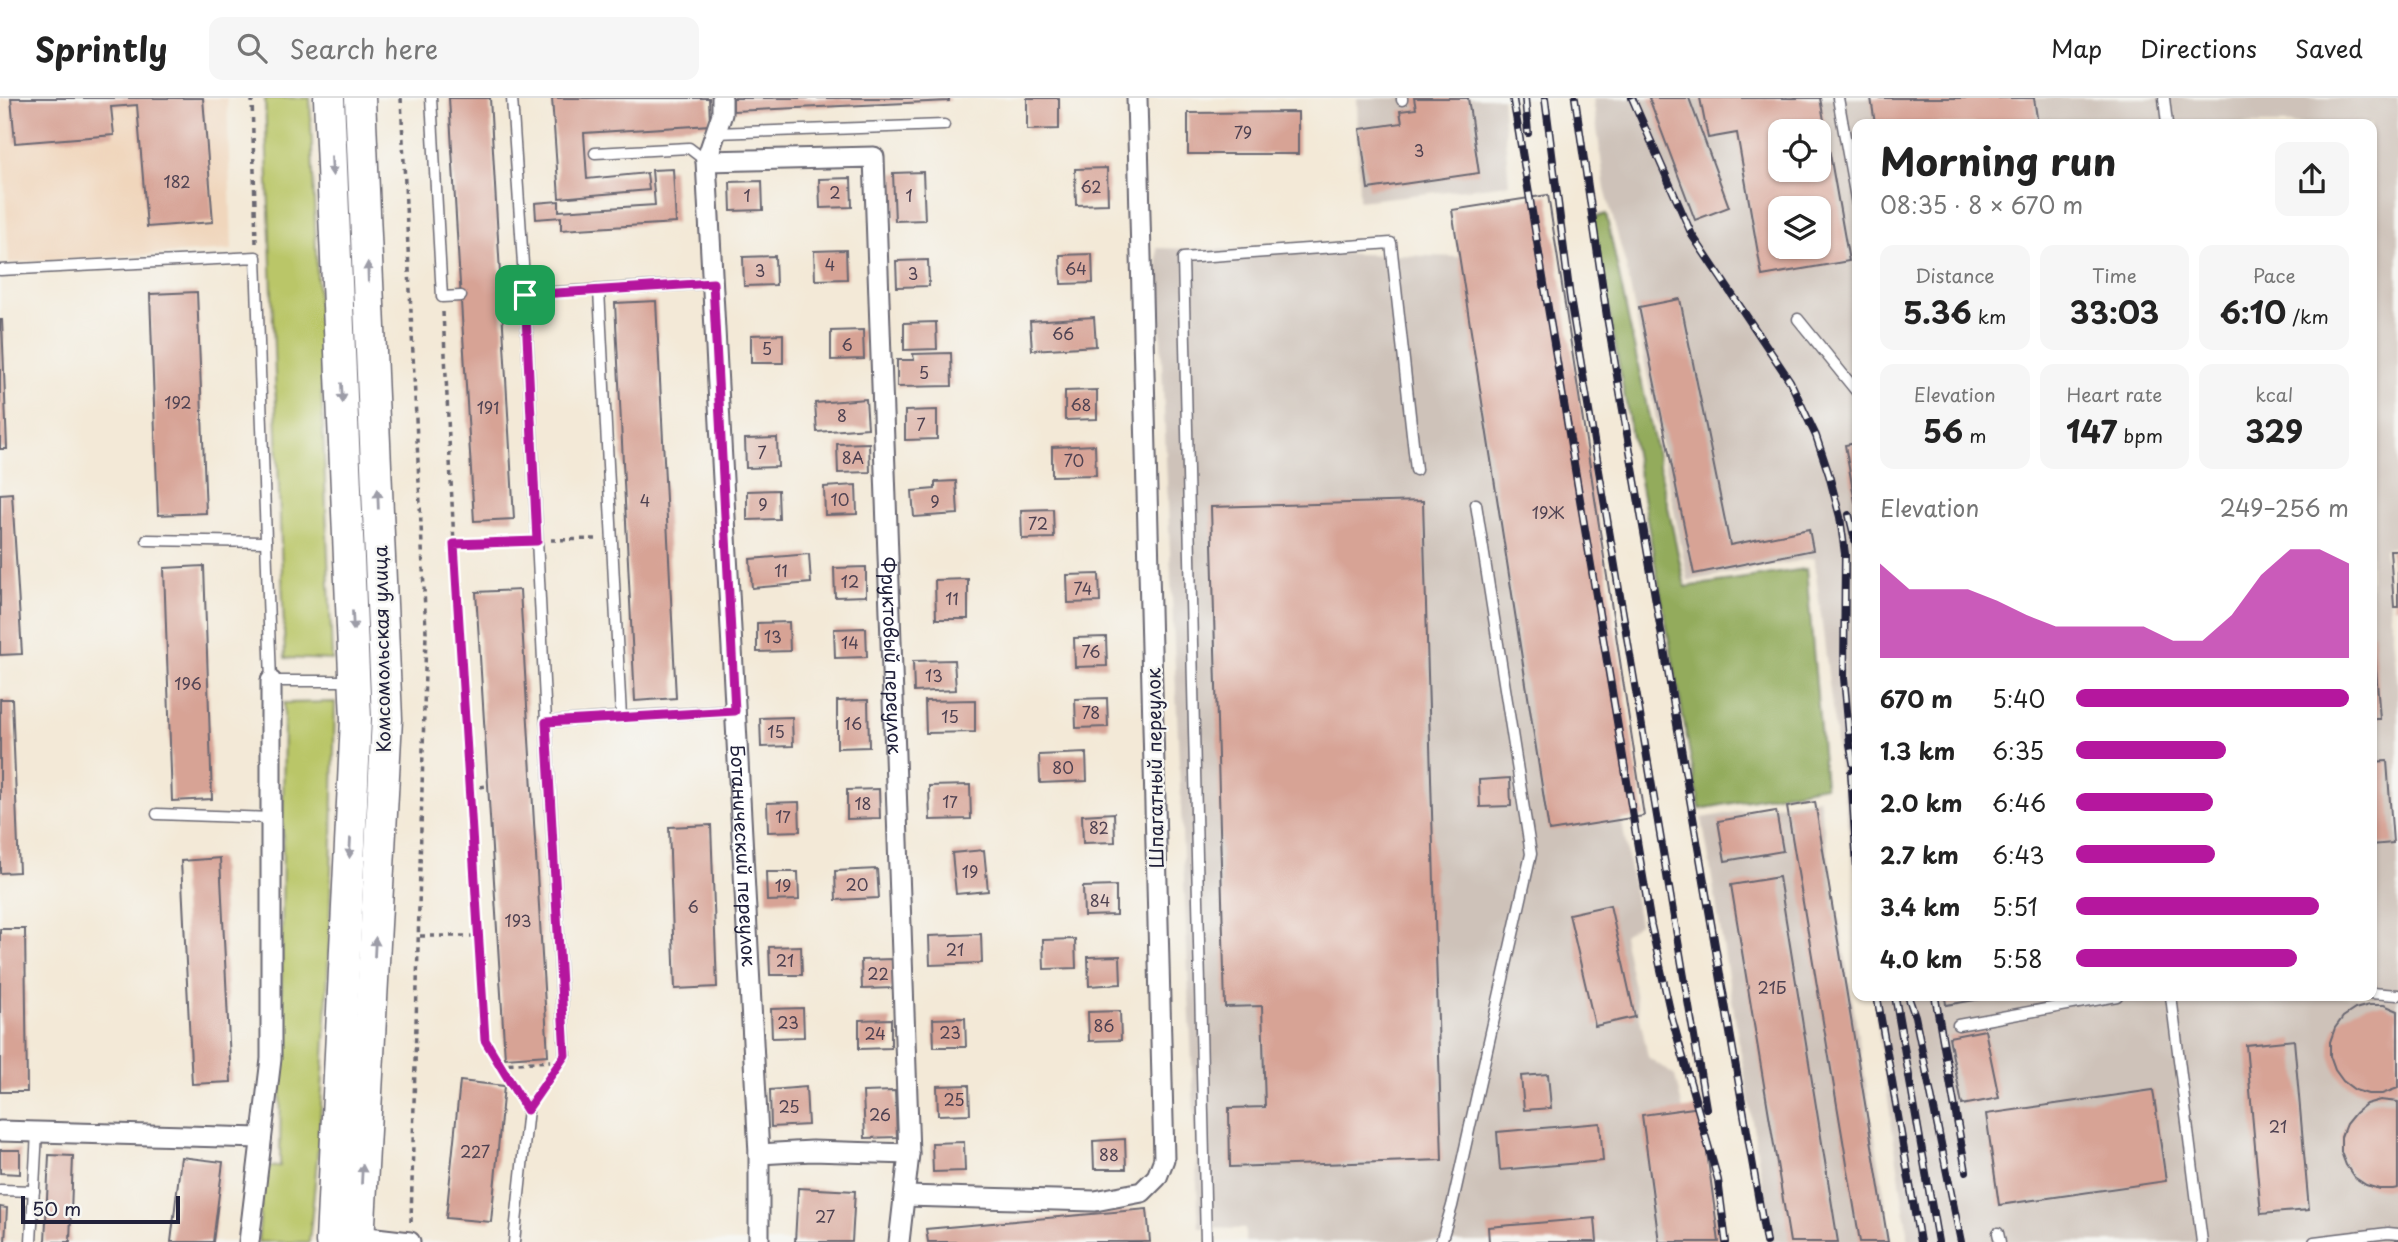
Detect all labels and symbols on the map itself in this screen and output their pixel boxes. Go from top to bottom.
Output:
house number: 79 [1234,120,1252,144]
house number: 3 [1414,138,1424,162]
one-way arrow [327,155,338,177]
house number: 182 [163,169,191,193]
house number: 62 [1080,174,1102,198]
house number: 2 [829,180,841,204]
house number: 1 [743,183,751,207]
house number: 1 [905,183,913,207]
house number: 4 [825,252,835,276]
house number: 64 [1065,256,1087,280]
house number: 3 [755,258,765,282]
one-way arrow [362,261,373,283]
house number: 3 [908,261,918,285]
pin [495,265,555,325]
house number: 66 [1052,321,1074,345]
house number: 6 [841,332,853,356]
house number: 5 [762,336,772,360]
house number: 5 [919,360,929,384]
one-way arrow [337,383,348,405]
house number: 192 [164,390,192,414]
house number: 68 [1070,392,1092,416]
house number: 191 [477,395,499,419]
house number: 8 [837,403,847,427]
house number: 7 [916,412,926,436]
house number: 7 [757,440,767,464]
house number: 8А [842,445,864,469]
house number: 70 [1064,448,1084,472]
house number: 10 [831,487,849,511]
one-way arrow [372,488,383,510]
house number: 4 [640,488,650,512]
house number: 9 [930,489,940,513]
house number: 9 [758,492,768,516]
house number: 19Ж [1532,500,1564,524]
house number: 72 [1028,511,1048,535]
street label: Комсомольская улица [365,545,397,753]
street label: Фруктовый переулок [875,556,910,755]
house number: 11 [774,558,788,582]
house number: 12 [841,569,859,593]
house number: 74 [1074,576,1092,600]
house number: 11 [945,586,959,610]
one-way arrow [347,610,358,632]
house number: 13 [764,624,782,648]
house number: 14 [841,630,859,654]
house number: 76 [1081,639,1101,663]
house number: 13 [925,663,943,687]
street label: Шпагатный переулок [1138,667,1170,869]
house number: 196 [174,671,202,695]
house number: 78 [1082,700,1100,724]
house number: 15 [941,704,959,728]
house number: 16 [844,711,862,735]
house number: 15 [767,719,785,743]
street label: Ботанический переулок [724,743,764,968]
house number: 80 [1052,755,1074,779]
house number: 17 [942,789,958,813]
house number: 18 [854,791,872,815]
house number: 17 [775,804,791,828]
house number: 82 [1089,815,1109,839]
one-way arrow [345,837,356,859]
house number: 19 [962,859,978,883]
house number: 20 [846,872,868,896]
house number: 19 [775,873,791,897]
house number: 84 [1090,888,1110,912]
house number: 6 [687,894,699,918]
house number: 193 [504,908,532,932]
one-way arrow [369,935,380,957]
house number: 21 [946,937,964,961]
house number: 21 [776,948,794,972]
house number: 22 [867,961,889,985]
house number: 21Б [1758,975,1786,999]
house number: 23 [777,1010,799,1034]
house number: 86 [1094,1013,1114,1037]
house number: 23 [939,1020,961,1044]
house number: 24 [864,1021,886,1045]
house number: 25 [943,1087,965,1111]
house number: 25 [778,1094,800,1118]
house number: 26 [869,1102,891,1126]
house number: 21 [2269,1114,2287,1138]
house number: 227 [460,1139,490,1163]
house number: 88 [1099,1142,1119,1166]
one-way arrow [357,1163,368,1185]
scale bar [21,1193,180,1225]
house number: 27 [815,1204,835,1228]

